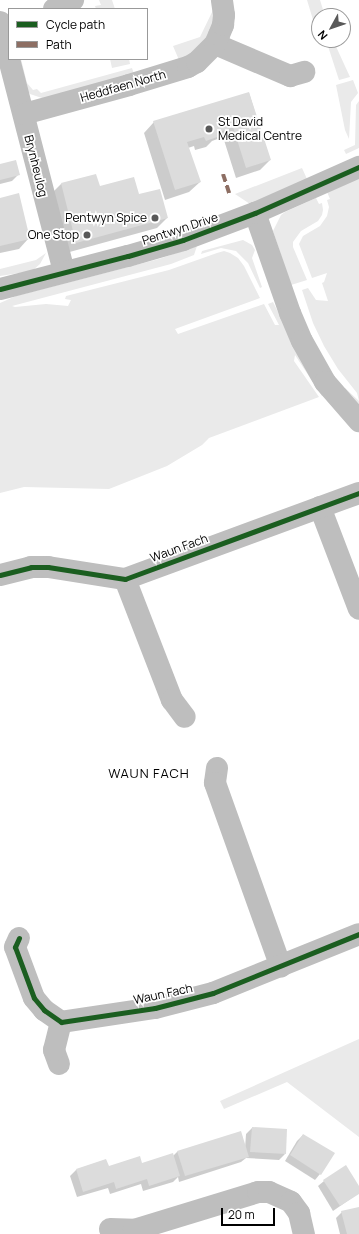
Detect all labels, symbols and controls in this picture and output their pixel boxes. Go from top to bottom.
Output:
legend [8,8,148,60]
north arrow [311,8,351,48]
text: Cycle path [46,16,105,33]
text: N [314,28,330,43]
text: Path [46,36,72,53]
street label: Heddfaen North [79,67,167,105]
place label: St David Medical Centre [218,115,302,143]
marker: St David Medical Centre [203,123,215,135]
street label: Brynheulog [21,134,51,198]
street label: Pentwyn Drive [140,210,220,248]
place label: Pentwyn Spice [65,211,147,225]
marker: Pentwyn Spice [150,213,160,223]
place label: One Stop [28,228,79,242]
marker: One Stop [82,230,92,240]
street label: Waun Fach [148,531,210,565]
district label: WAUN FACH [108,765,190,781]
street label: Waun Fach [132,981,194,1007]
scale bar [223,1200,277,1226]
text: 20 m [228,1206,255,1223]

